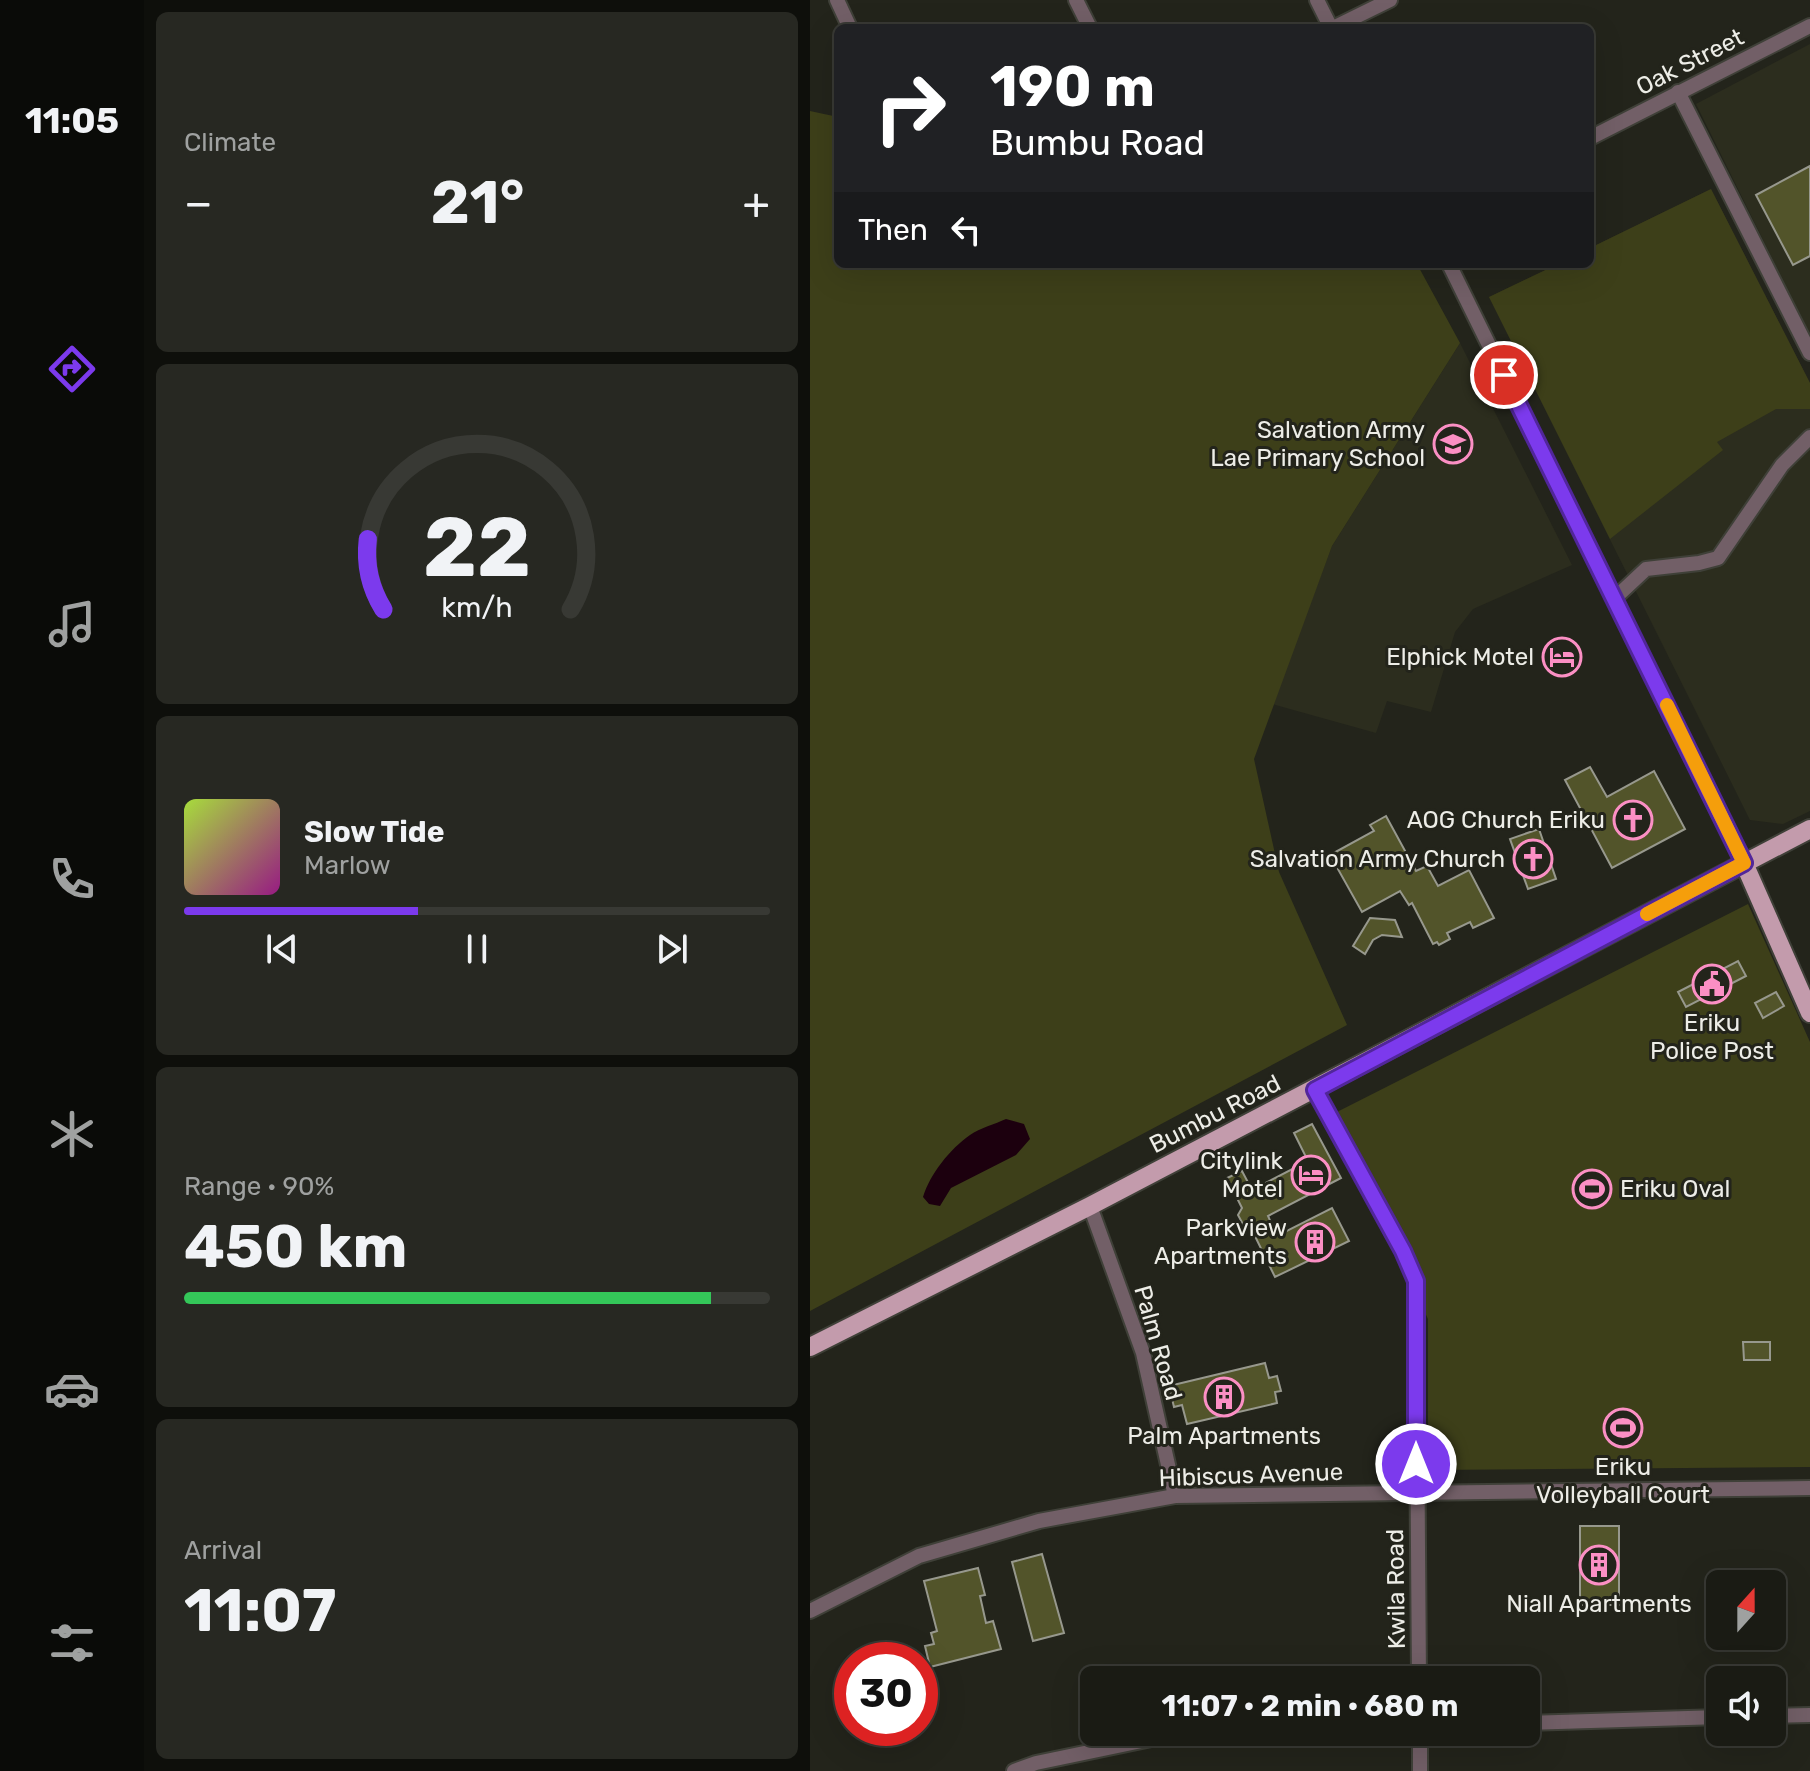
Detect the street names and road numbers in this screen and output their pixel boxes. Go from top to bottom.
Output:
street label: Oak Street [1632,23,1748,101]
street label: Bumbu Road [1145,1069,1285,1159]
street label: Palm Road [1128,1282,1188,1404]
street label: Hibiscus Avenue [1158,1458,1344,1492]
street label: Kwila Road [1381,1529,1411,1649]

